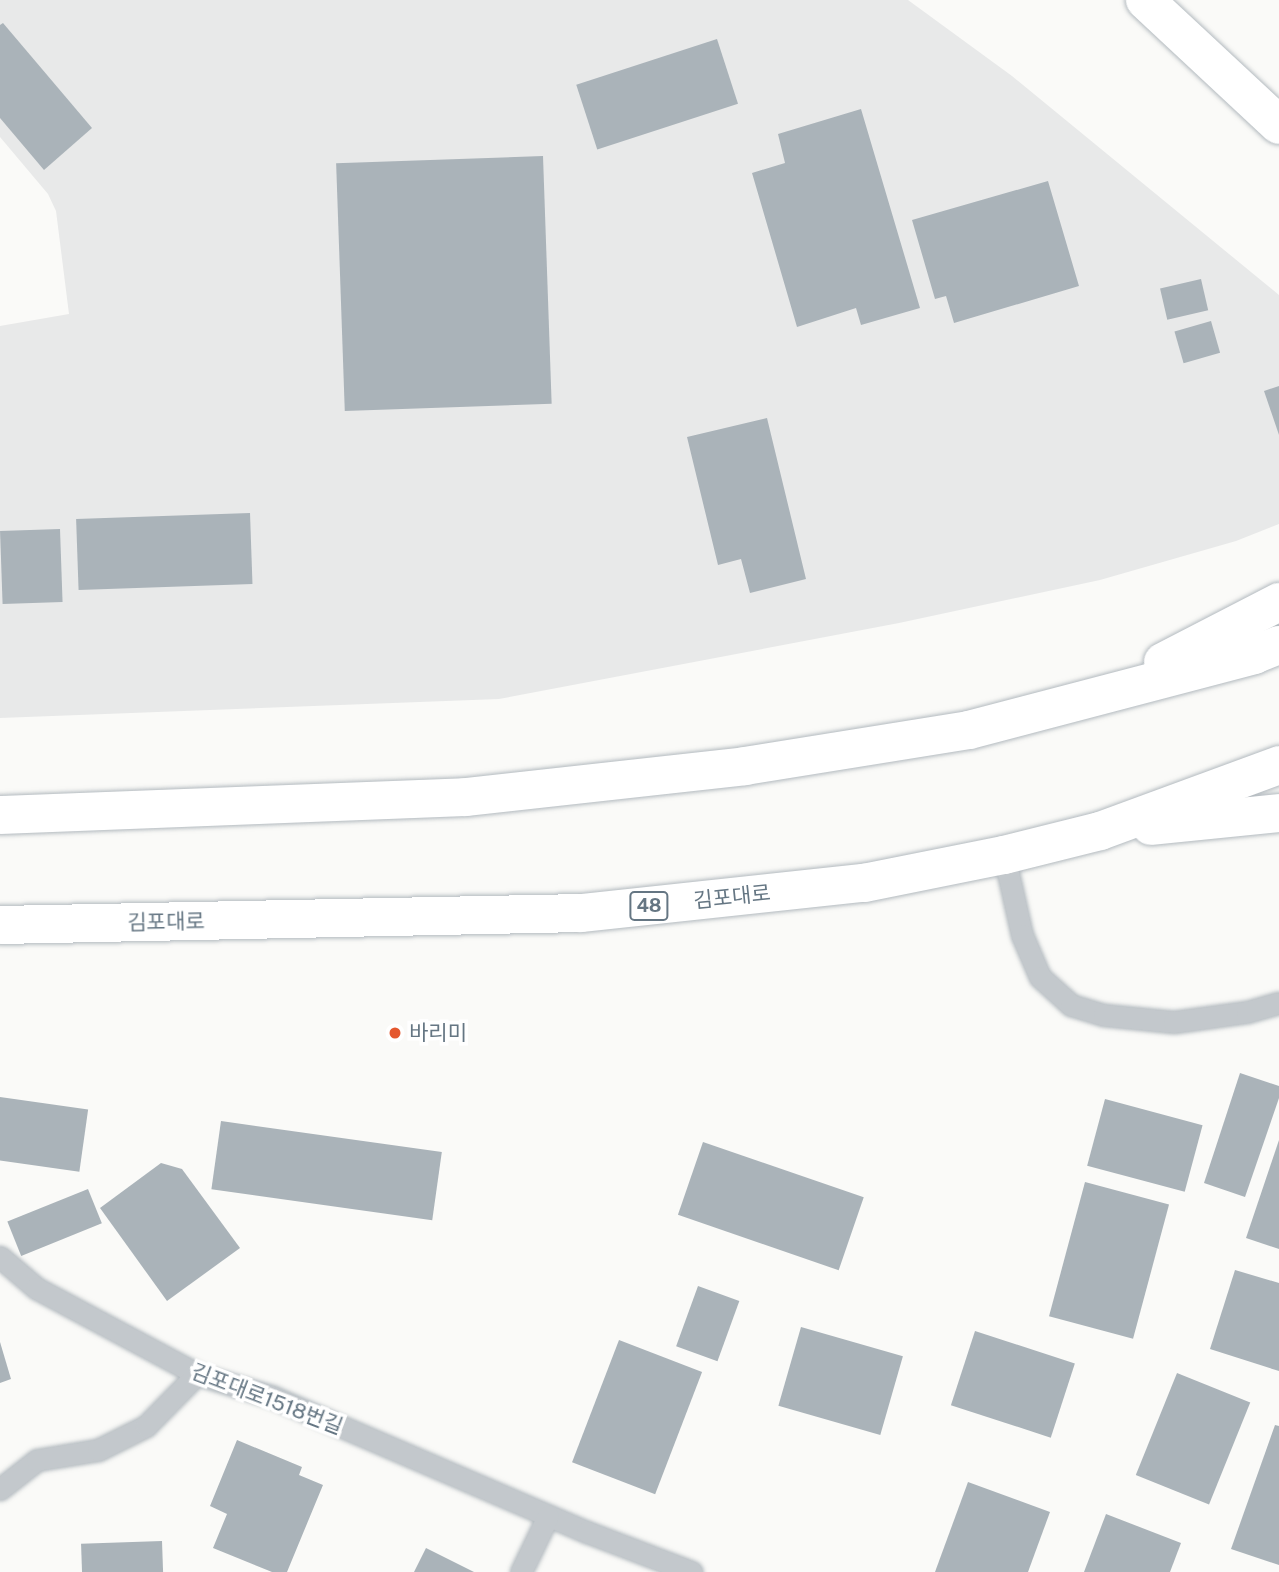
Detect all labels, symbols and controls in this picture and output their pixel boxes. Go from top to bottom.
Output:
street label: 김포대로 [692,880,772,914]
road number: 48 [628,890,670,922]
street label: 김포대로 [127,909,205,935]
place label: 바리미 [409,1020,467,1046]
marker: 바리미 [387,1025,403,1041]
street label: 김포대로1518번길 [188,1359,346,1439]

